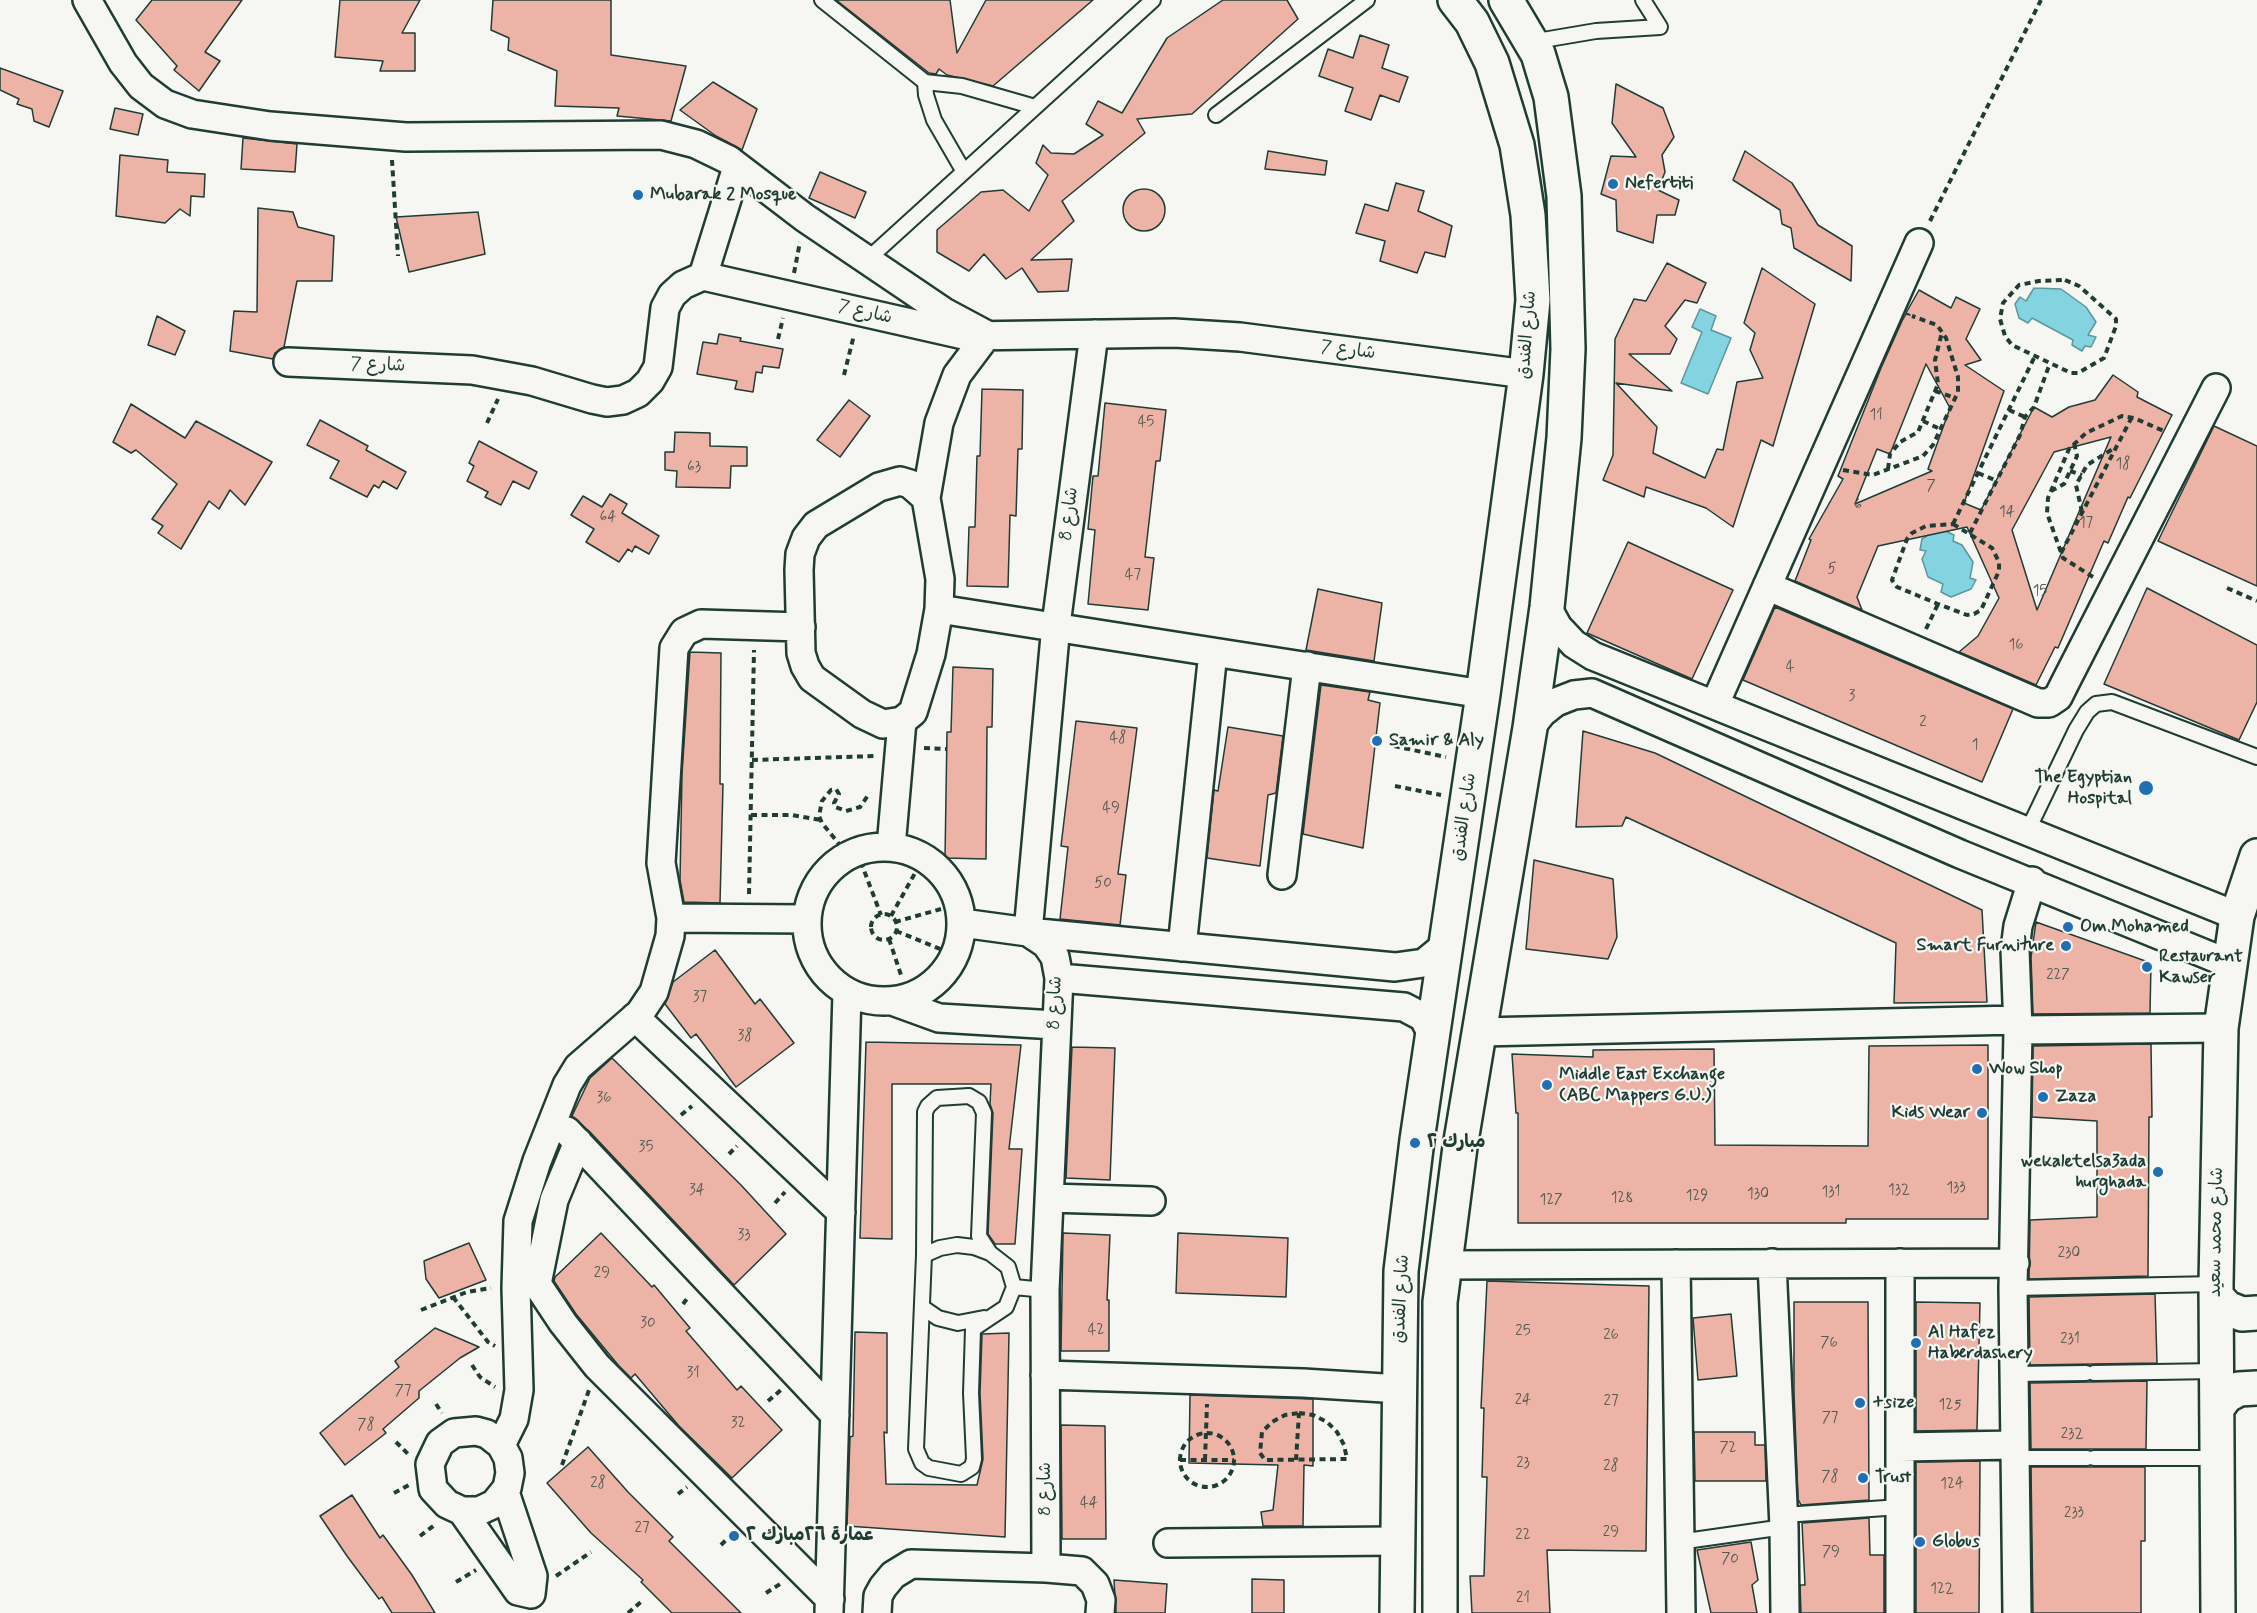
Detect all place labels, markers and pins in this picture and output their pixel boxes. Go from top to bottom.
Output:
place label: Nefertiti [1625,173,1693,195]
marker: Nefertiti [1606,177,1620,191]
place label: Mubarak 2 Mosque [650,184,796,206]
marker: Mubarak 2 Mosque [631,188,645,202]
place label: Samir & Aly [1389,730,1484,752]
marker: Samir & Aly [1370,734,1384,748]
place label: The Egyptian Hospital [2035,767,2132,810]
marker: The Egyptian Hospital [2137,779,2155,797]
place label: Om Mohamed [2080,916,2189,938]
marker: Om Mohamed [2061,920,2075,934]
place label: Smart Furniture [1916,935,2054,957]
marker: Smart Furniture [2059,939,2073,953]
place label: Restaurant Kawser [2159,946,2243,988]
marker: Restaurant Kawser [2140,960,2154,974]
place label: Wow Shop [1989,1058,2063,1080]
marker: Wow Shop [1970,1062,1984,1076]
place label: Middle East Exchange (ABC Mappers G.U.) [1559,1064,1725,1106]
marker: Middle East Exchange (ABC Mappers G.U.) [1540,1078,1554,1092]
place label: Zaza [2055,1086,2096,1108]
marker: Zaza [2036,1090,2050,1104]
place label: Kids Wear [1892,1102,1970,1124]
marker: Kids Wear [1975,1106,1989,1120]
place label: مبارك ٢ [1427,1132,1485,1154]
marker: مبارك ٢ [1408,1136,1422,1150]
place label: wekaletelsa3ada hurghada [2021,1151,2146,1194]
marker: wekaletelsa3ada hurghada [2151,1165,2165,1179]
place label: Al Hafez Haberdashery [1928,1322,2033,1364]
marker: Al Hafez Haberdashery [1909,1336,1923,1350]
place label: +size [1872,1392,1914,1414]
marker: +size [1853,1396,1867,1410]
place label: Trust [1875,1467,1911,1489]
marker: Trust [1856,1471,1870,1485]
place label: عمارة ٢٦مبارك ٢ [746,1525,875,1547]
marker: عمارة ٢٦مبارك ٢ [727,1529,741,1543]
place label: Globus [1932,1531,1980,1553]
marker: Globus [1913,1535,1927,1549]

